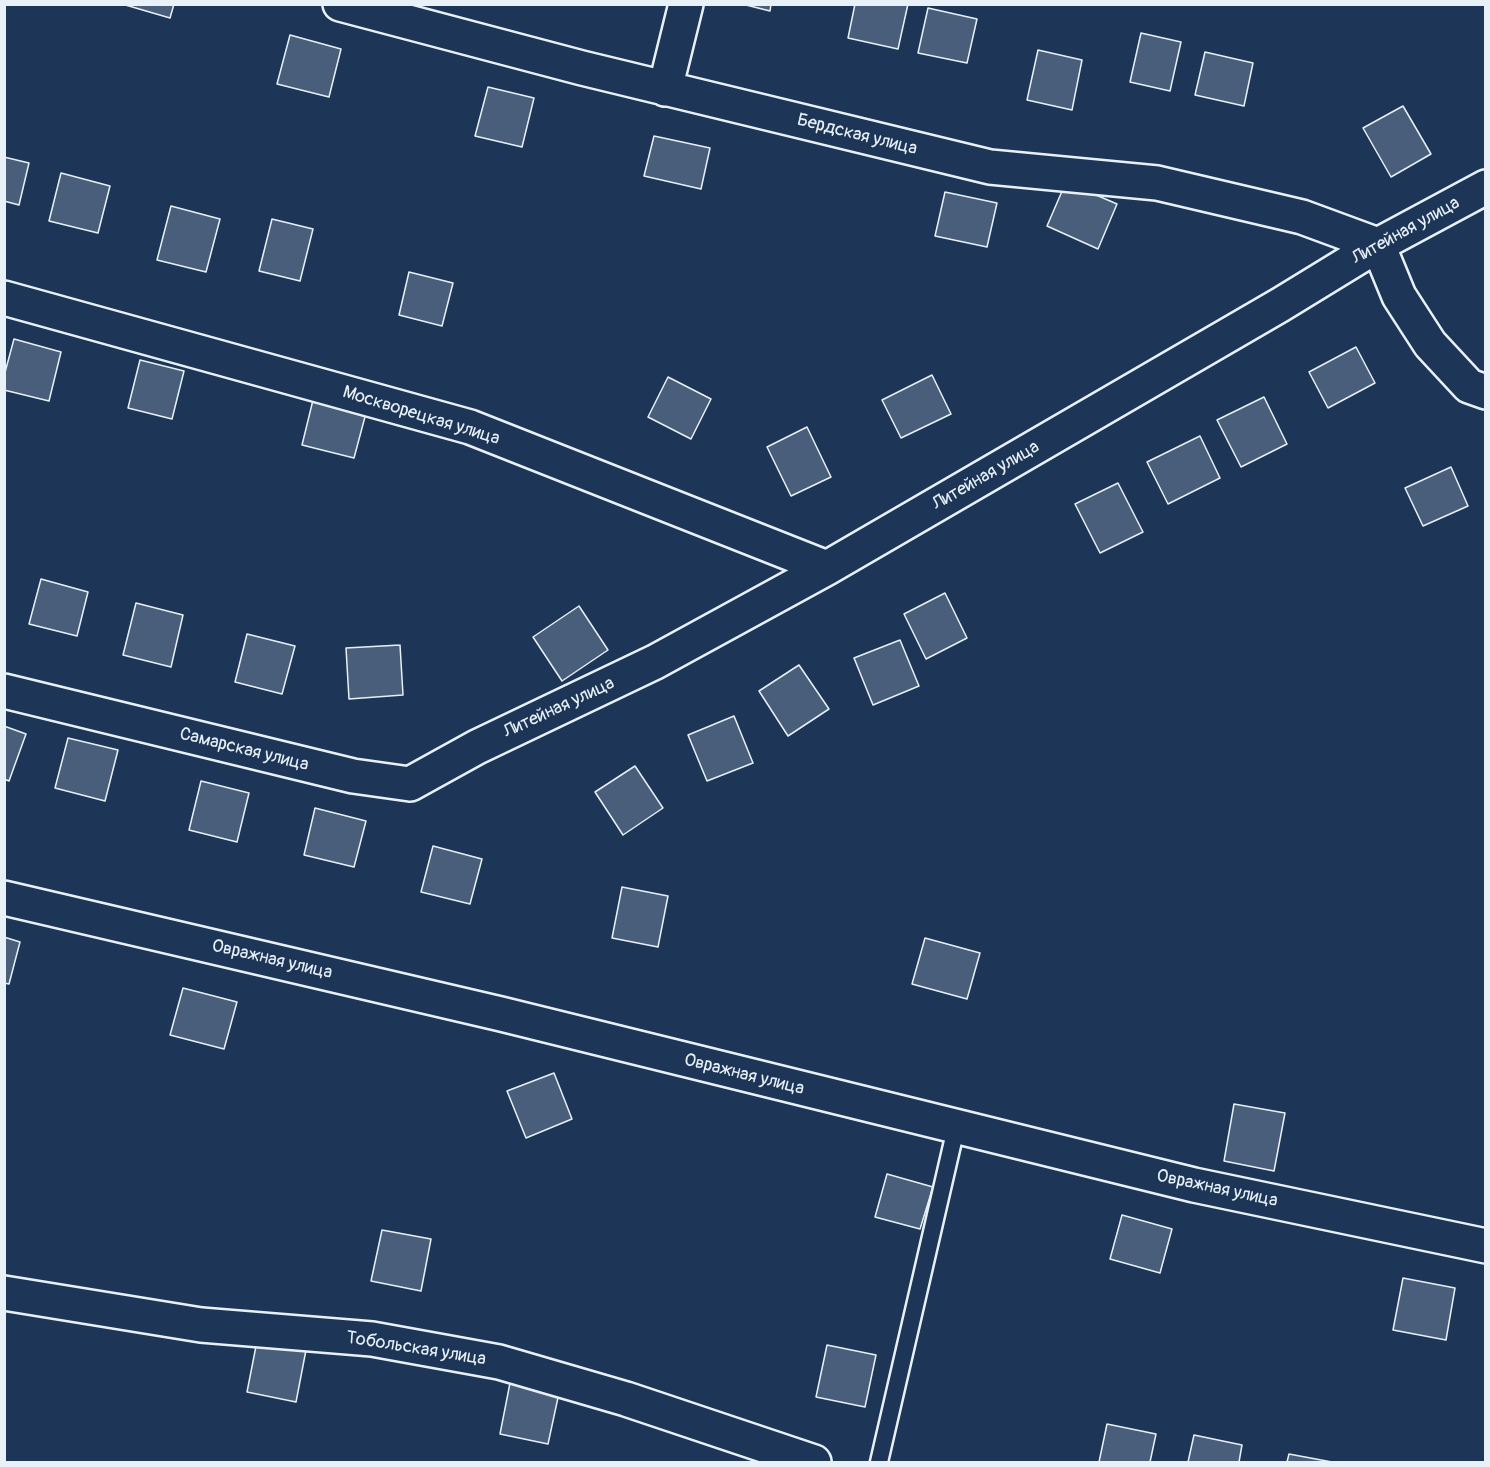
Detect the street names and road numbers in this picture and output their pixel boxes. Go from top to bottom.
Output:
street label: Бердская улица [795,110,919,160]
street label: Литейная улица [1348,192,1464,270]
street label: Москворецкая улица [340,382,502,450]
street label: Литейная улица [929,437,1043,515]
street label: Литейная улица [500,673,618,743]
street label: Самарская улица [177,724,311,776]
street label: Овражная улица [210,936,334,984]
street label: Овражная улица [682,1050,806,1100]
street label: Овражная улица [1154,1166,1280,1212]
street label: Тобольская улица [344,1327,488,1371]

